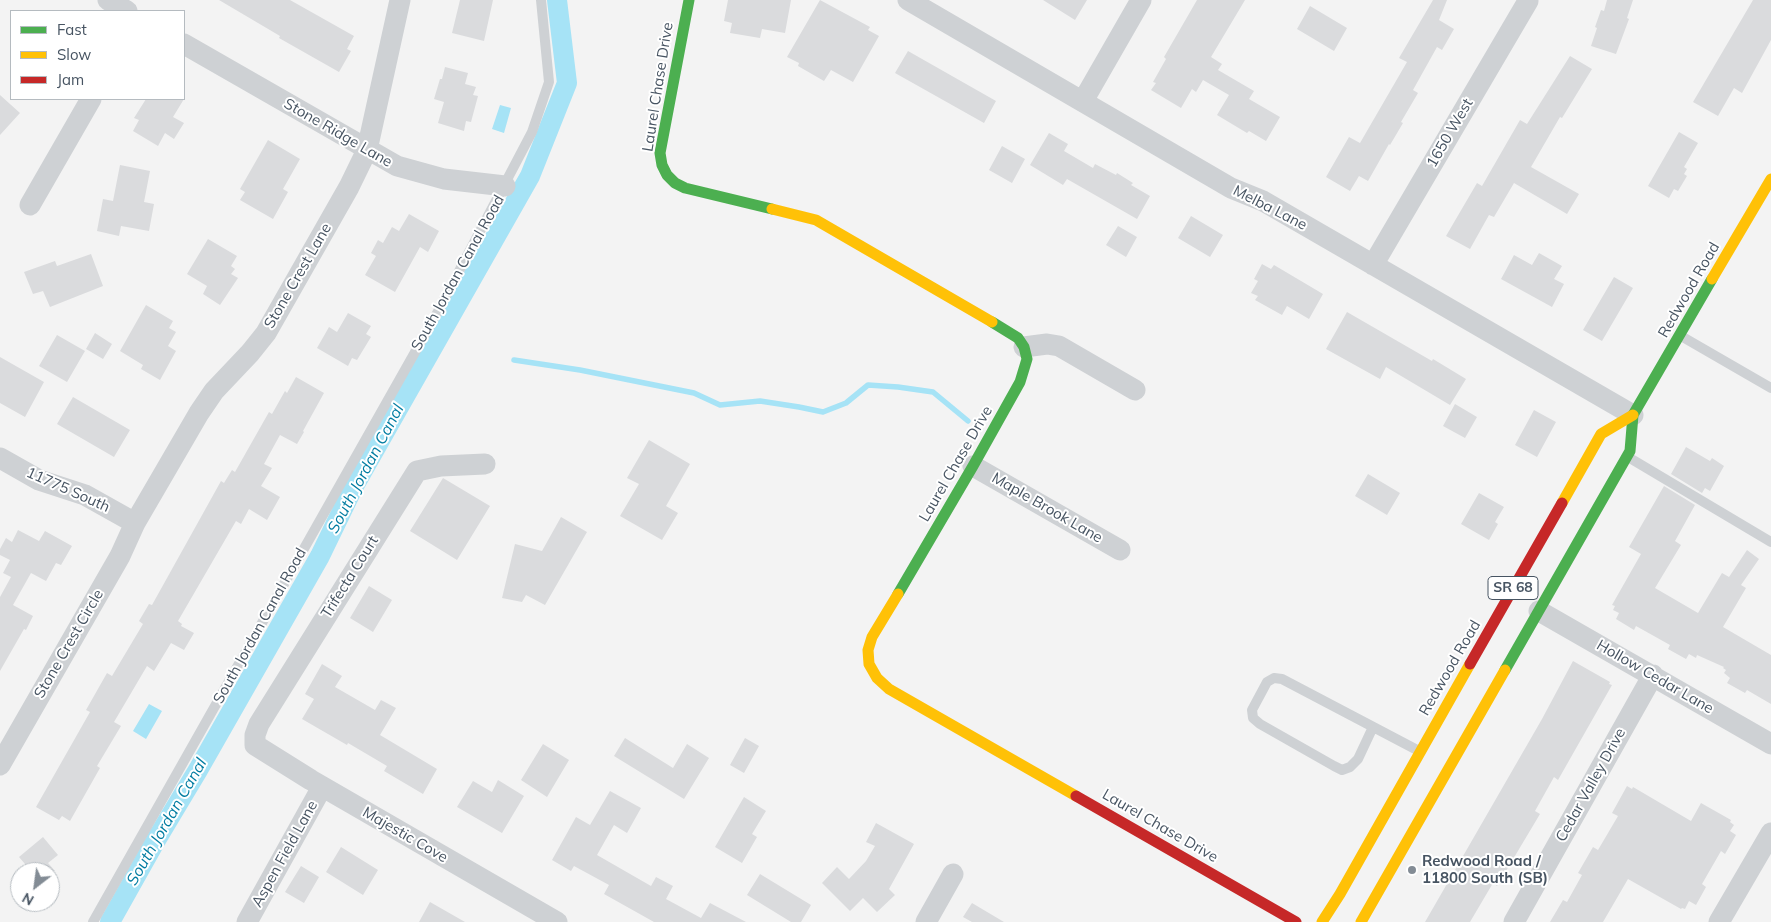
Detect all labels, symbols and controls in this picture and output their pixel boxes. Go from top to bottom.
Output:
legend [10,10,185,100]
text: Fast [57,20,87,39]
street label: Laurel Chase Drive [639,21,677,153]
text: Slow [57,45,91,64]
text: Jam [57,70,84,89]
street label: Stone Ridge Lane [281,95,395,171]
street label: 1650 West [1423,95,1477,171]
street label: Melba Lane [1230,182,1310,234]
street label: South Jordan Canal Road [408,192,508,354]
street label: Stone Crest Lane [261,220,335,332]
street label: Redwood Road [1654,239,1724,341]
water label: South Jordan Canal [324,401,408,537]
street label: Laurel Chase Drive [916,403,996,525]
street label: 11775 South [23,464,113,516]
street label: Maple Brook Lane [988,469,1106,547]
street label: Trifecta Court [318,533,382,621]
street label: South Jordan Canal Road [210,545,310,707]
road number: SR 68 [1488,576,1538,600]
street label: Stone Crest Circle [31,586,107,702]
street label: Redwood Road [1415,617,1485,719]
street label: Hollow Cedar Lane [1593,636,1717,718]
street label: Cedar Valley Drive [1552,725,1630,845]
water label: South Jordan Canal [123,755,211,889]
street label: Laurel Chase Drive [1099,786,1221,866]
street label: Aspen Field Lane [248,798,322,910]
street label: Majestic Cove [359,803,451,867]
place label: Redwood Road / 11800 South (SB) [1422,852,1548,887]
north arrow [10,862,60,912]
marker: Redwood Road / 11800 South (SB) [1406,864,1418,876]
text: N [19,889,37,910]

